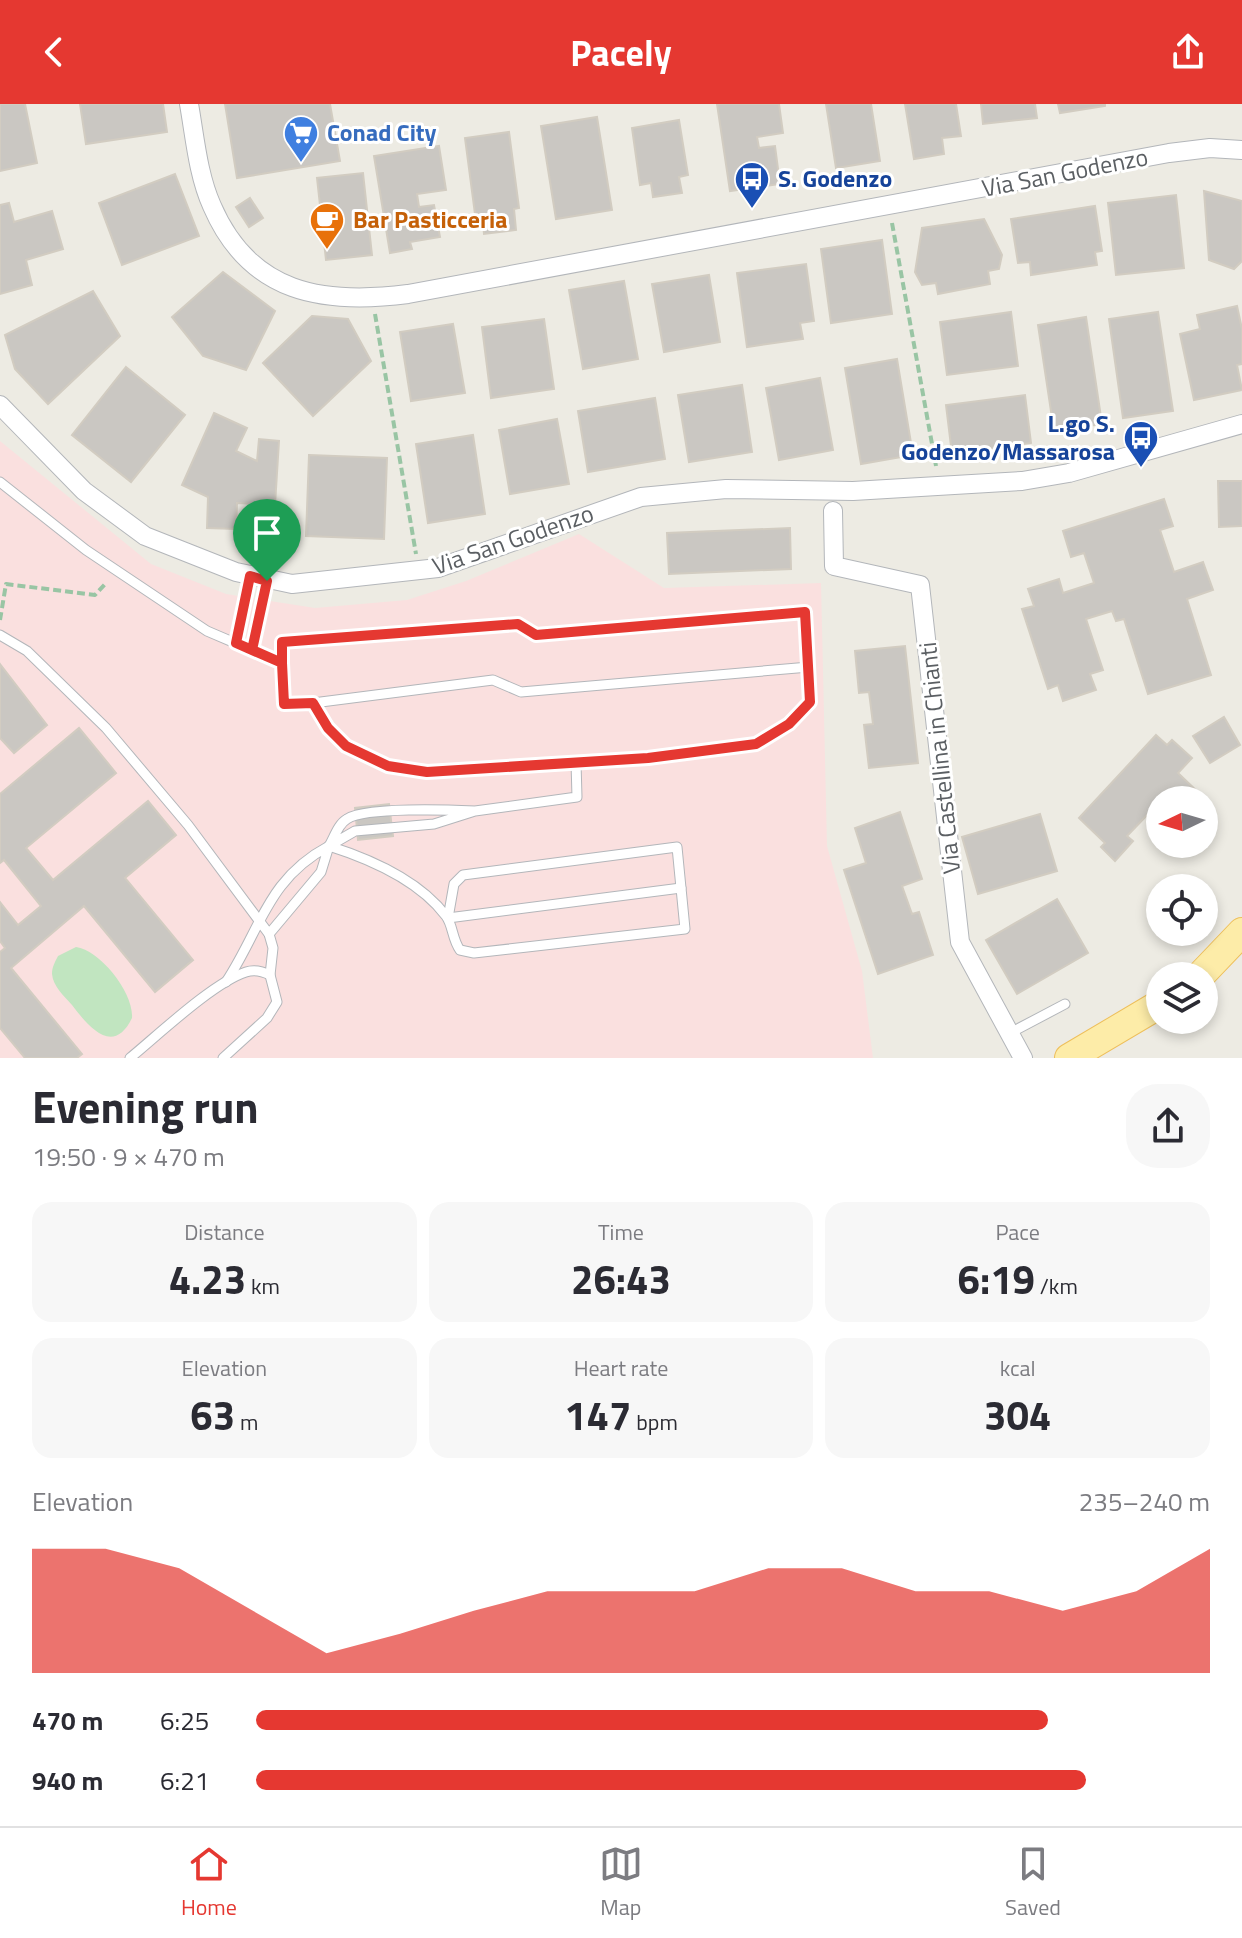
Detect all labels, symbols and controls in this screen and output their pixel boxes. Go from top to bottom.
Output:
text: Pacely [570,25,672,80]
icon: back [32,30,76,74]
icon: share [1166,30,1210,74]
supermarket icon: Conad City [282,114,320,164]
place label: Conad City [327,114,437,150]
street label: Via San Godenzo [979,138,1151,206]
bus stop icon: S. Godenzo [733,160,771,210]
place label: S. Godenzo [778,160,892,196]
cafe icon: Bar Pasticceria [308,201,346,251]
place label: Bar Pasticceria [353,201,507,237]
place label: L.go S. Godenzo/Massarosa [901,405,1115,469]
bus stop icon: L.go S. Godenzo/Massarosa [1122,419,1160,469]
street label: Via San Godenzo [427,495,598,583]
pin [233,499,301,581]
icon: arrive [245,511,289,555]
street label: Via Castellina in Chianti [909,640,969,876]
north arrow [1146,786,1218,858]
map controls [1146,786,1218,1034]
button: locate [1146,874,1218,946]
button: layers [1146,962,1218,1034]
text: Evening run [32,1073,259,1140]
button: share [1126,1084,1210,1168]
text: 19:50 · 9 × 470 m [32,1137,225,1176]
text: Distance [184,1215,265,1249]
text: Time [598,1215,644,1249]
text: Pace [995,1215,1040,1249]
text: 4.23 [169,1249,246,1310]
text: 26:43 [571,1249,671,1310]
text: 6:19 [958,1249,1035,1310]
text: km [246,1269,280,1303]
text: /km [1035,1269,1078,1303]
text: Elevation [182,1351,267,1385]
text: Heart rate [574,1351,668,1385]
text: kcal [1000,1351,1036,1385]
text: 63 [190,1385,235,1446]
text: 147 [564,1385,631,1446]
text: 304 [984,1385,1051,1446]
text: m [235,1405,258,1439]
text: bpm [631,1405,678,1439]
text: Elevation [32,1482,133,1521]
text: 235–240 m [1079,1482,1210,1521]
text: 470 m [32,1701,103,1740]
text: 6:25 [160,1701,209,1740]
text: 940 m [32,1761,103,1800]
text: 6:21 [160,1761,209,1800]
tab: Home [181,1842,237,1924]
tab: Map [599,1842,643,1924]
tab: Saved [1005,1842,1061,1924]

